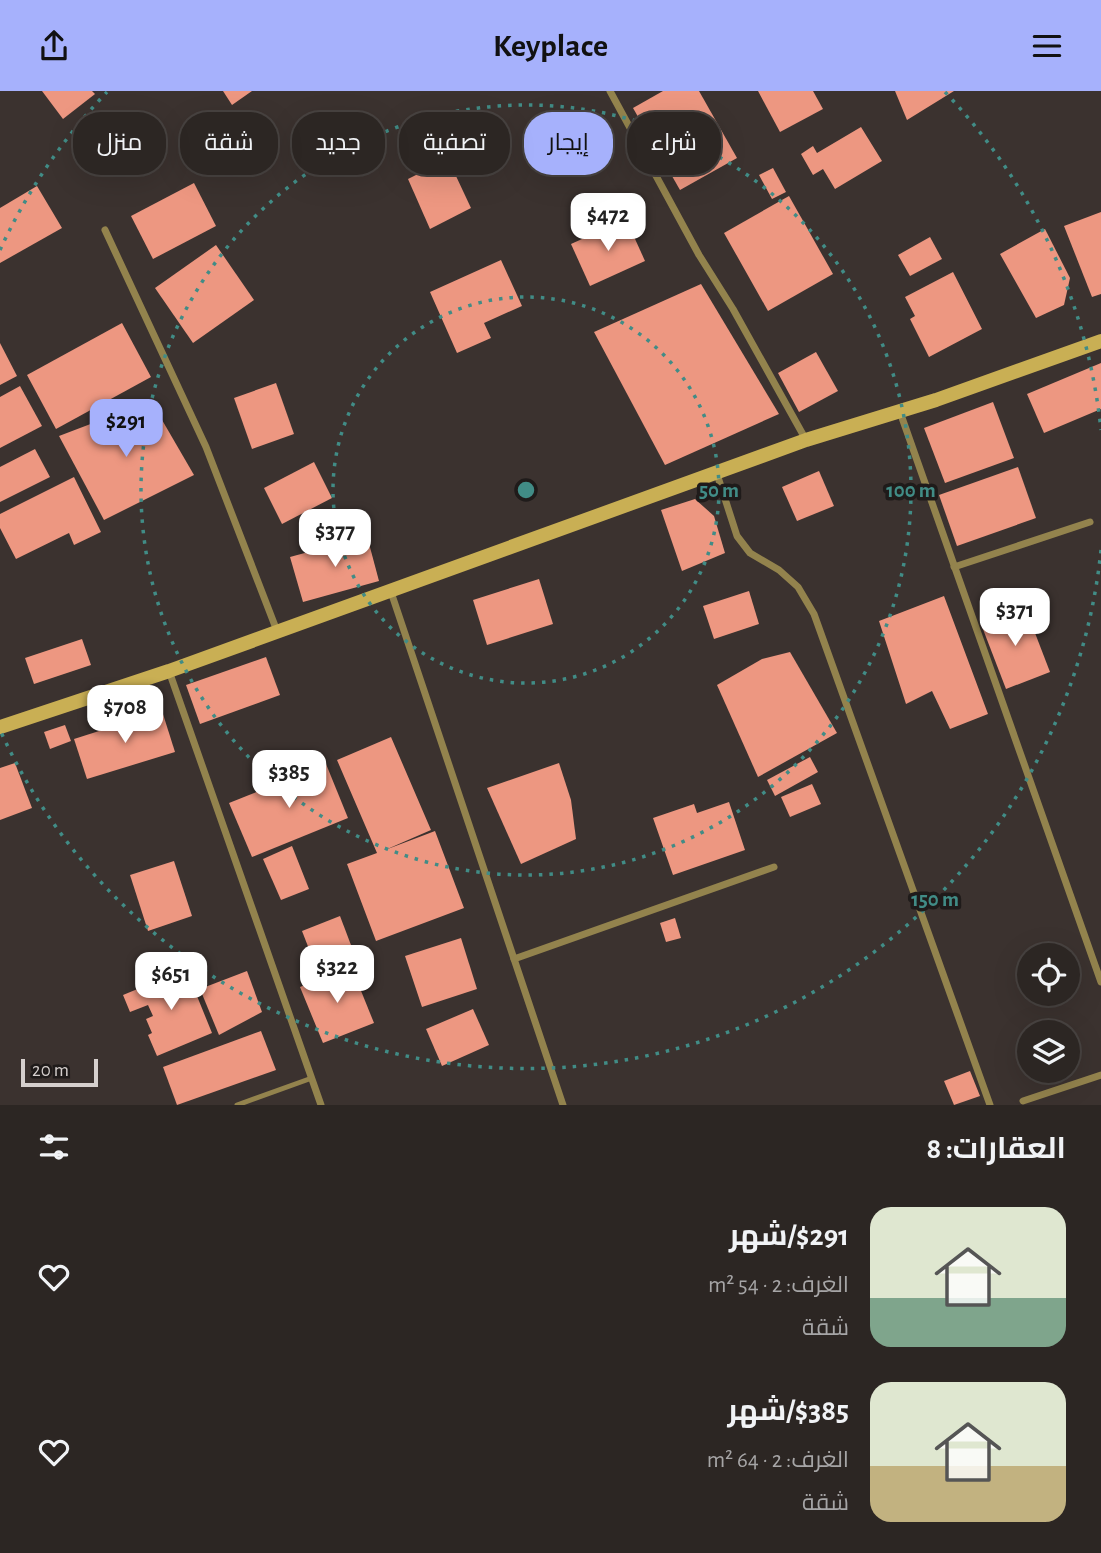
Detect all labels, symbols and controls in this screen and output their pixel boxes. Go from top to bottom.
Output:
icon: share [35,27,73,65]
icon: menu [1028,27,1066,65]
text: Keyplace [493,30,608,62]
chip: منزل [73,112,166,175]
chip: شقة [180,112,278,175]
chip: جديد [292,112,385,175]
chip: تصفية [399,112,510,175]
chip: إيجار [524,112,613,175]
chip: شراء [627,112,721,175]
pin: $472 [567,193,649,253]
text: $472 [587,204,629,227]
pin: $291 [85,399,167,459]
text: $291 [106,410,146,433]
centre of rings [514,478,538,502]
text: 50 m [699,480,739,501]
text: 100 m [886,480,936,501]
pin: $377 [294,510,376,569]
text: $377 [315,520,355,543]
pin: $371 [974,589,1056,648]
text: $371 [996,599,1034,622]
pin: $708 [84,685,166,745]
text: $708 [103,696,147,719]
pin: $385 [248,751,330,810]
text: $385 [268,761,310,784]
text: 150 m [911,889,959,910]
map controls [1017,943,1080,1083]
button: locate [1017,943,1080,1006]
pin: $322 [296,946,378,1005]
pin: $651 [130,953,212,1012]
text: $322 [316,956,358,979]
text: $651 [151,963,191,986]
button: layers [1017,1020,1080,1083]
scale bar [21,1056,98,1088]
text: 20 m [32,1061,69,1080]
icon: filters [35,1128,73,1166]
text: العقارات: 8 [927,1134,1066,1164]
text: $291/شهر [729,1221,849,1251]
icon: home [926,1235,1010,1319]
icon: heart [35,1258,73,1296]
text: الغرف: 2 · 54 m² [708,1274,849,1297]
text: شقة [802,1317,849,1340]
text: $385/شهر [728,1396,849,1426]
icon: home [926,1410,1010,1494]
icon: heart [35,1433,73,1471]
text: الغرف: 2 · 64 m² [707,1449,849,1472]
text: شقة [802,1492,849,1515]

